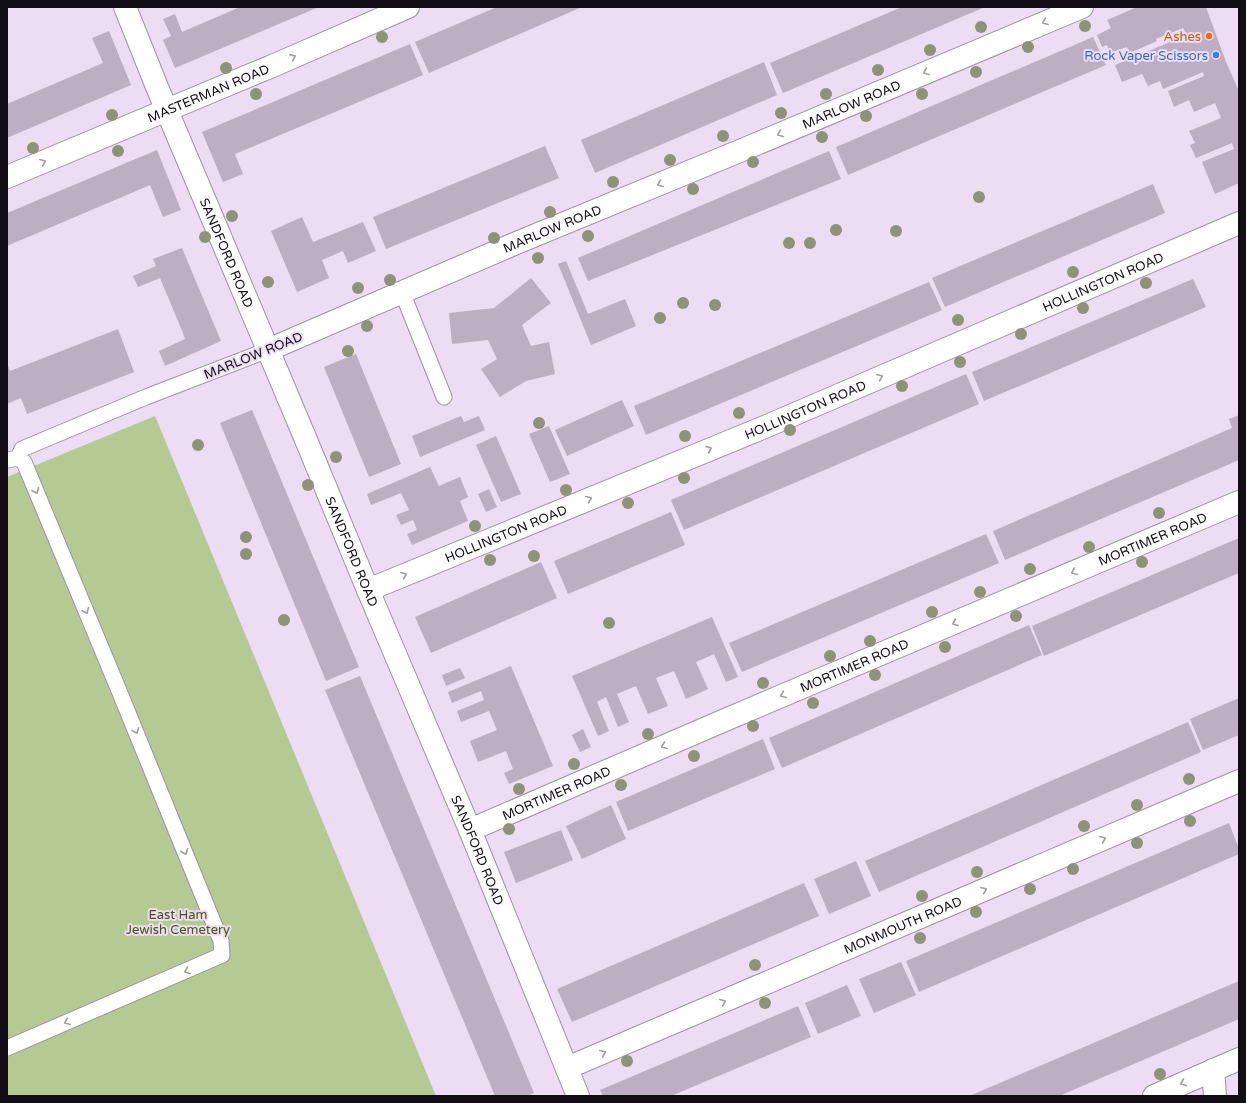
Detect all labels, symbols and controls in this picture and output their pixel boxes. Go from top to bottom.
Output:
one-way arrow [1042,17,1050,25]
place label: Ashes [1164,29,1201,45]
marker: Ashes [1204,31,1214,41]
place label: Rock Vaper Scissors [1084,48,1208,64]
marker: Rock Vaper Scissors [1211,50,1221,60]
one-way arrow [289,54,297,62]
street label: MASTERMAN ROAD [145,61,272,126]
one-way arrow [922,67,930,75]
street label: MARLOW ROAD [800,77,903,133]
one-way arrow [777,129,785,137]
one-way arrow [39,158,46,166]
one-way arrow [657,179,664,187]
street label: SANDFORD ROAD [196,196,256,311]
street label: MARLOW ROAD [501,202,604,257]
street label: HOLLINGTON ROAD [1040,249,1167,316]
street label: MARLOW ROAD [202,329,305,383]
one-way arrow [876,374,884,382]
street label: HOLLINGTON ROAD [742,377,869,443]
one-way arrow [706,446,713,454]
one-way arrow [32,488,40,495]
street label: SANDFORD ROAD [321,494,381,610]
one-way arrow [585,495,592,503]
street label: HOLLINGTON ROAD [443,502,570,566]
street label: MORTIMER ROAD [1096,509,1210,570]
one-way arrow [1071,567,1078,575]
one-way arrow [400,571,407,579]
one-way arrow [82,608,90,615]
one-way arrow [951,618,959,626]
street label: MORTIMER ROAD [798,636,912,696]
one-way arrow [780,691,787,699]
one-way arrow [132,728,140,735]
one-way arrow [660,742,667,750]
street label: MORTIMER ROAD [500,763,614,824]
street label: SANDFORD ROAD [447,793,507,908]
one-way arrow [1099,836,1107,844]
one-way arrow [181,848,189,855]
one-way arrow [979,887,987,895]
street label: MONMOUTH ROAD [842,893,965,958]
park label: East Ham Jewish Cemetery [126,907,230,938]
one-way arrow [183,966,191,974]
one-way arrow [718,999,726,1007]
one-way arrow [64,1017,72,1025]
one-way arrow [599,1050,607,1058]
one-way arrow [1180,1078,1188,1086]

